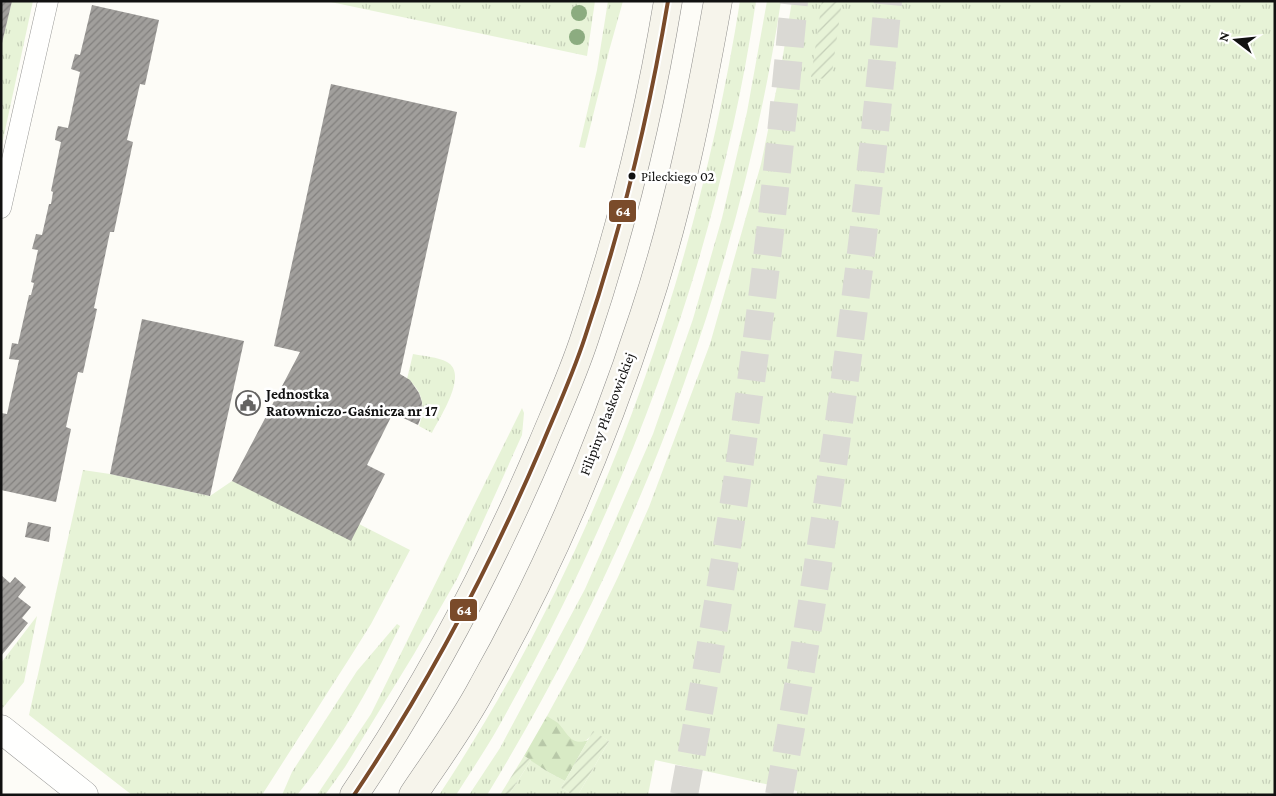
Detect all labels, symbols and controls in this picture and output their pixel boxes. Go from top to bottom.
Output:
north arrow [1211,15,1261,65]
text: N [1214,29,1233,43]
place label: Pileckiego 02 [641,168,715,184]
marker: Pileckiego 02 [627,171,637,181]
line badge: 64 [608,199,637,223]
text: 64 [615,203,631,219]
street label: Filipiny Płaskowickiej [576,350,639,478]
place label: Jednostka Ratowniczo-Gaśnicza nr 17 [264,386,438,419]
public building icon: Jednostka Ratowniczo-Gaśnicza nr 17 [235,390,261,416]
line badge: 64 [449,598,478,622]
text: 64 [456,602,472,618]

